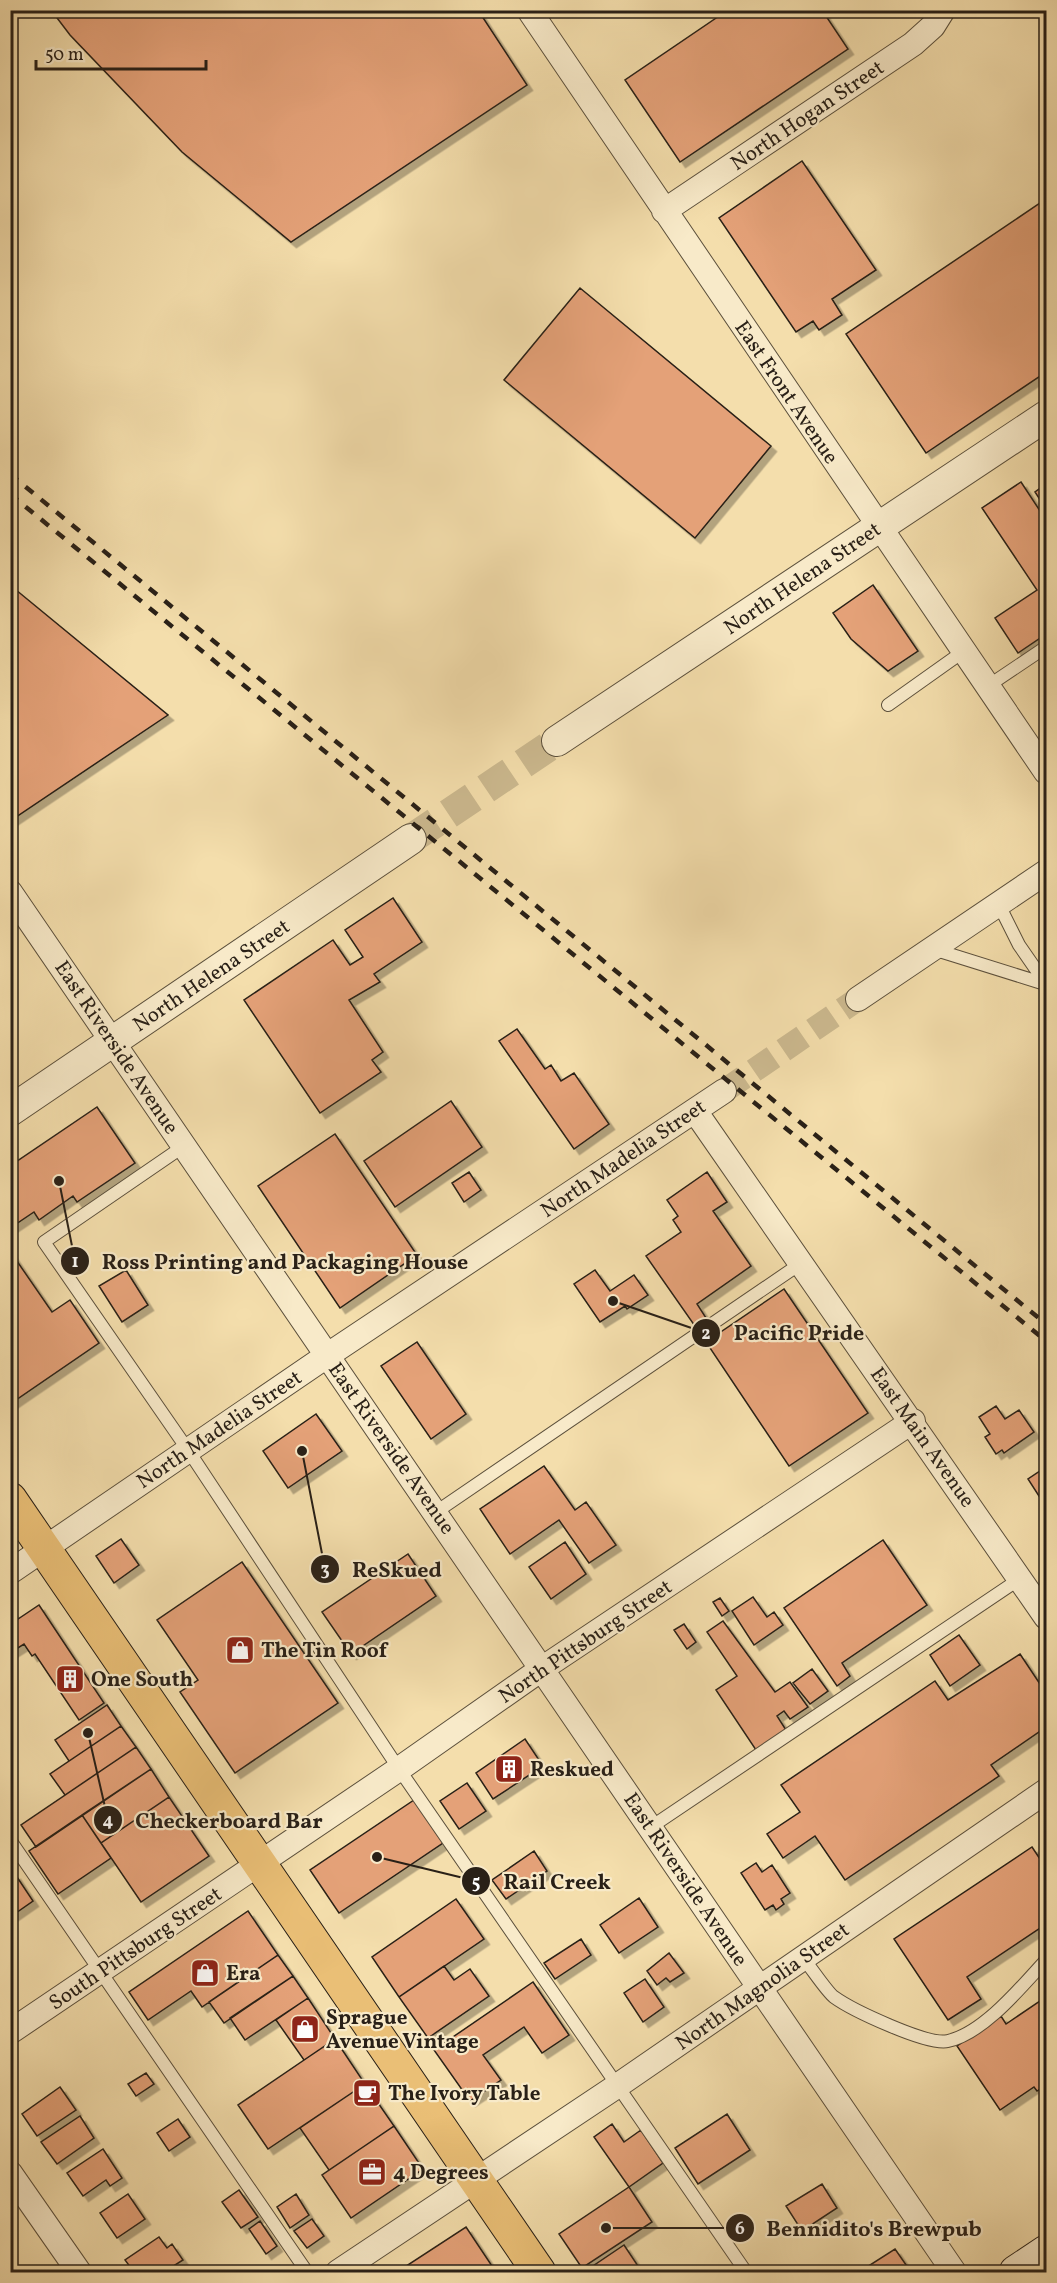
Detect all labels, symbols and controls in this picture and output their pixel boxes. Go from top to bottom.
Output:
scale bar [36,33,206,71]
text: 50 m [45,43,84,68]
street label: North Hogan Street [725,54,890,178]
street label: East Front Avenue [727,315,845,470]
street label: North Helena Street [719,516,887,643]
street label: North Helena Street [128,913,296,1040]
street label: East Riverside Avenue [47,955,185,1141]
street label: North Madelia Street [535,1093,712,1225]
callout: Ross Printing and Packaging House [60,1241,481,1281]
text: Ross Printing and Packaging House [102,1248,468,1279]
text: 1 [71,1250,79,1275]
callout: Pacific Pride [691,1313,876,1353]
text: Pacific Pride [734,1319,864,1350]
text: 2 [701,1322,711,1347]
street label: East Riverside Avenue [320,1357,461,1541]
street label: East Main Avenue [862,1362,981,1514]
street label: North Madelia Street [131,1364,308,1496]
callout: ReSkued [310,1549,454,1589]
text: ReSkued [352,1556,442,1587]
text: 3 [320,1558,330,1583]
street label: North Pittsburg Street [493,1573,678,1711]
shop icon: The Tin Roof [224,1634,256,1666]
place label: The Tin Roof [261,1637,389,1666]
building icon: One South [54,1663,86,1695]
place label: One South [91,1666,194,1695]
building icon: Reskued [493,1753,525,1785]
place label: Reskued [530,1756,614,1785]
street label: East Riverside Avenue [616,1787,754,1973]
callout: Checkerboard Bar [93,1800,335,1840]
text: Checkerboard Bar [135,1807,323,1838]
text: 4 [103,1809,114,1834]
callout: Rail Creek [461,1861,623,1901]
text: Rail Creek [503,1868,611,1899]
text: 5 [472,1871,480,1896]
street label: South Pittsburg Street [44,1881,228,2018]
street label: North Magnolia Street [670,1916,856,2058]
shop icon: Era [189,1957,221,1989]
place label: Era [226,1960,261,1989]
place label: Sprague Avenue Vintage [326,2004,479,2057]
shop icon: Sprague Avenue Vintage [289,2013,321,2045]
cafe icon: The Ivory Table [351,2077,383,2109]
place label: The Ivory Table [388,2080,540,2109]
office icon: 4 Degrees [356,2156,388,2188]
place label: 4 Degrees [393,2159,489,2188]
callout: Bennidito's Brewpub [725,2208,994,2248]
text: Bennidito's Brewpub [766,2215,982,2246]
text: 6 [735,2217,745,2242]

